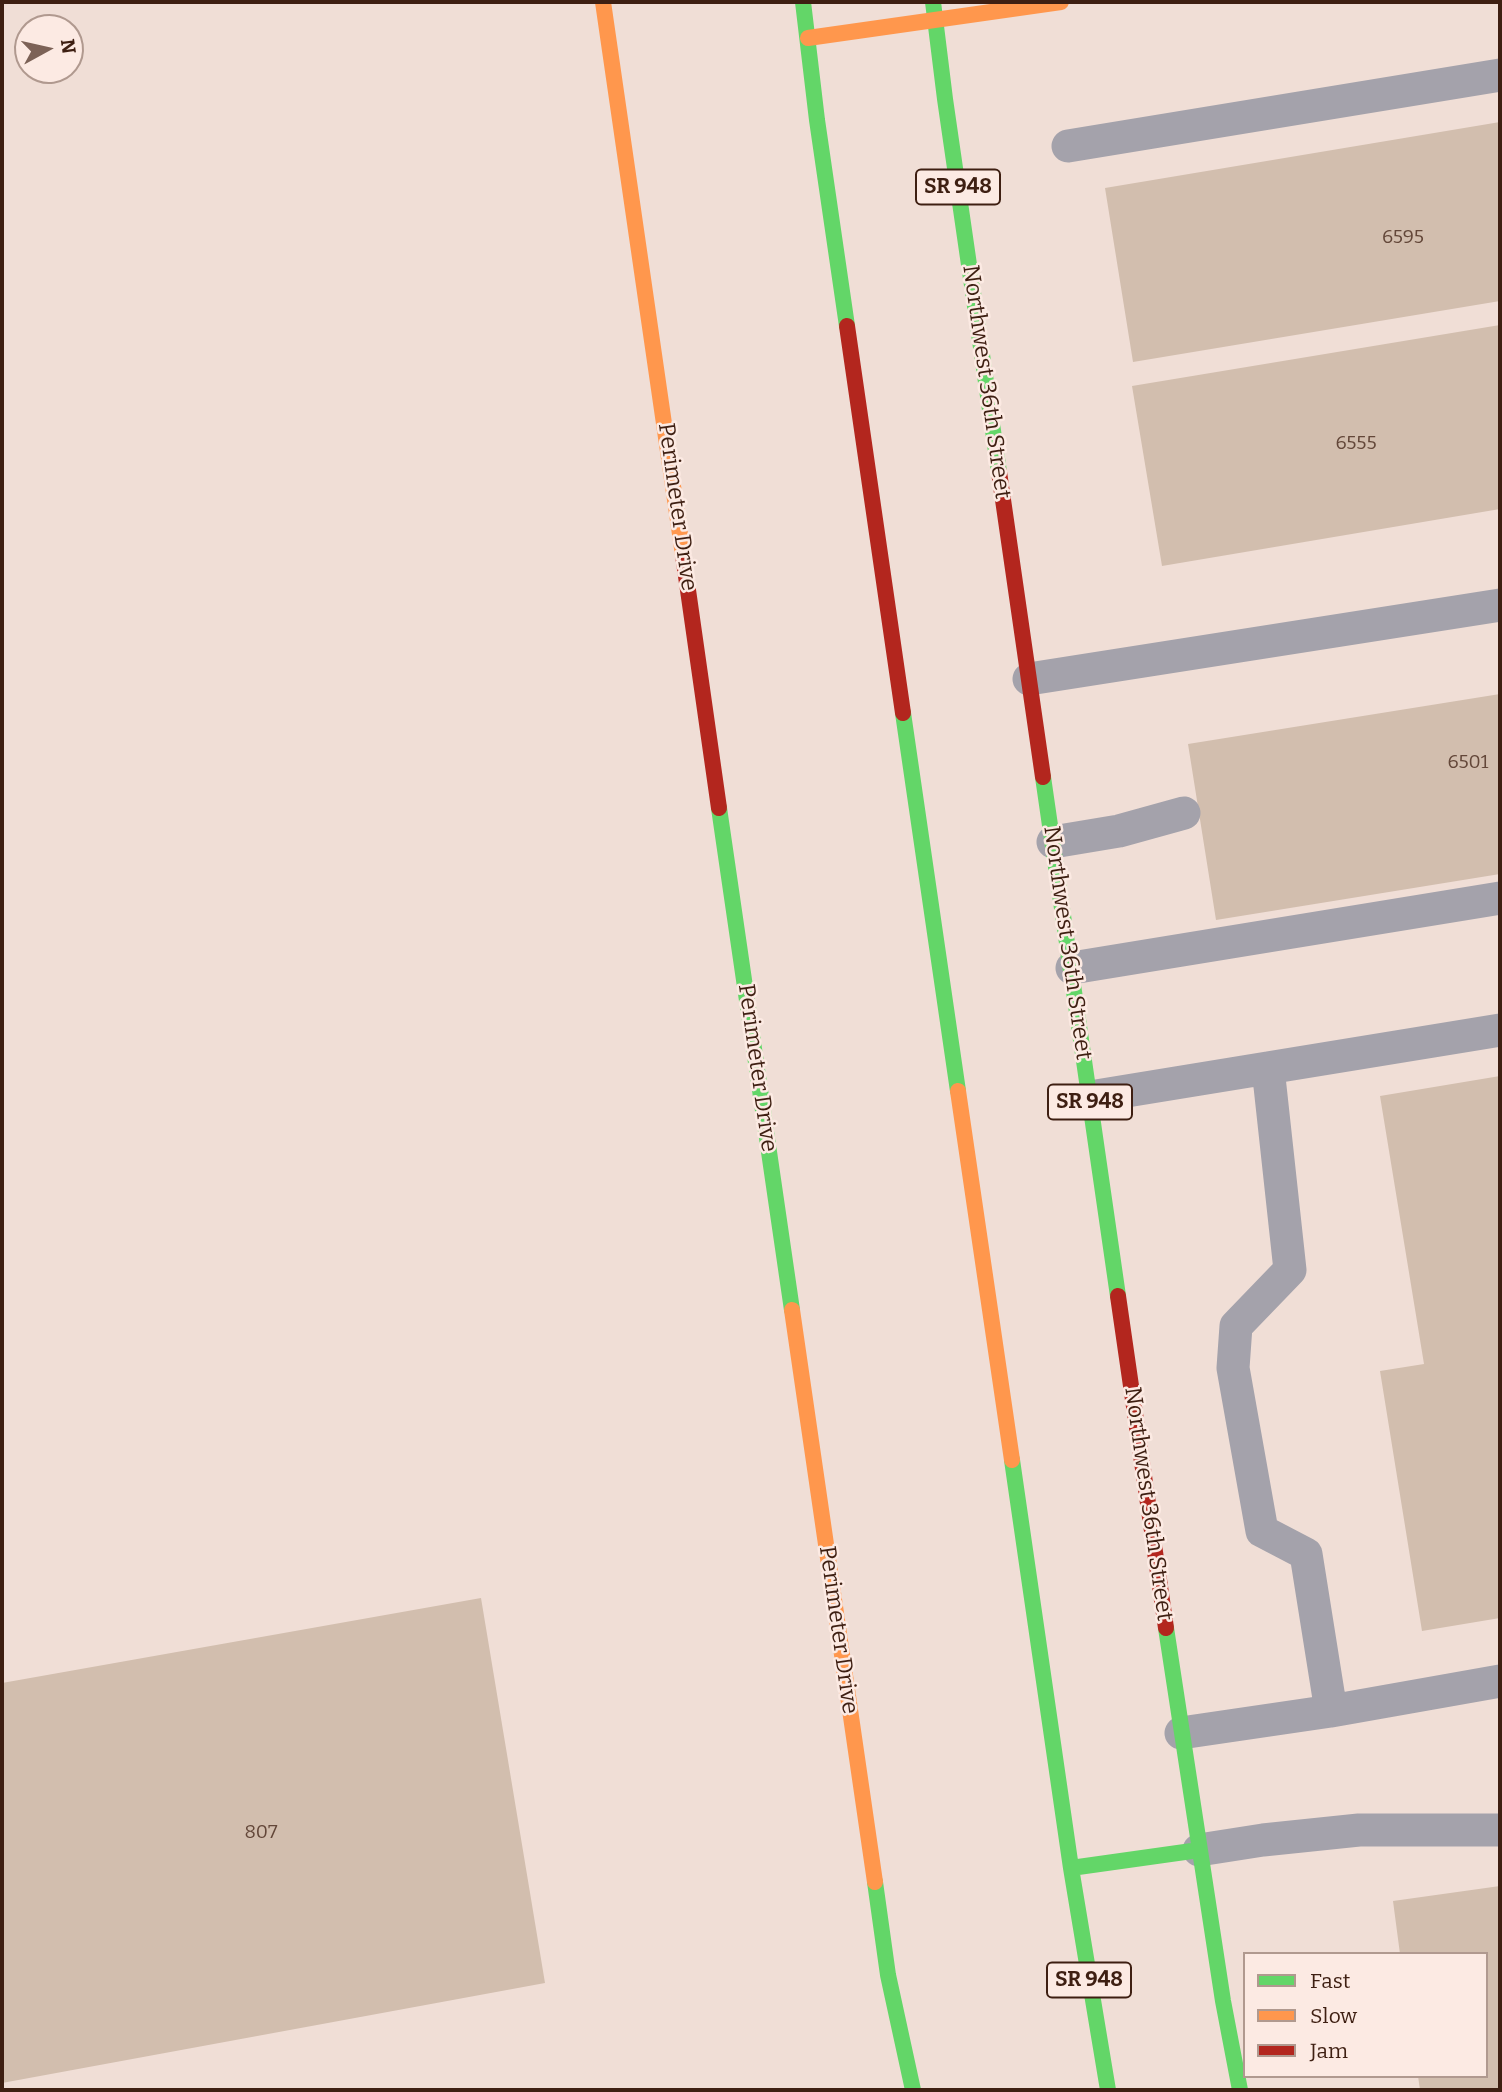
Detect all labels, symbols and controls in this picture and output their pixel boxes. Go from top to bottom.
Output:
north arrow [14,14,84,84]
text: N [56,37,81,55]
road number: SR 948 [916,170,1000,204]
house number: 6595 [1382,227,1424,249]
street label: Northwest 36th Street [956,263,1016,501]
street label: Perimeter Drive [652,421,702,593]
house number: 6555 [1335,433,1377,455]
house number: 6501 [1448,752,1488,774]
street label: Northwest 36th Street [1037,824,1097,1062]
street label: Perimeter Drive [732,982,782,1154]
road number: SR 948 [1048,1084,1132,1120]
street label: Northwest 36th Street [1118,1385,1178,1623]
street label: Perimeter Drive [813,1544,863,1716]
house number: 807 [244,1822,278,1844]
legend [1243,1952,1488,2078]
road number: SR 948 [1047,1962,1131,1997]
text: Fast [1310,1968,1350,1994]
text: Slow [1310,2003,1357,2029]
text: Jam [1310,2038,1348,2064]

